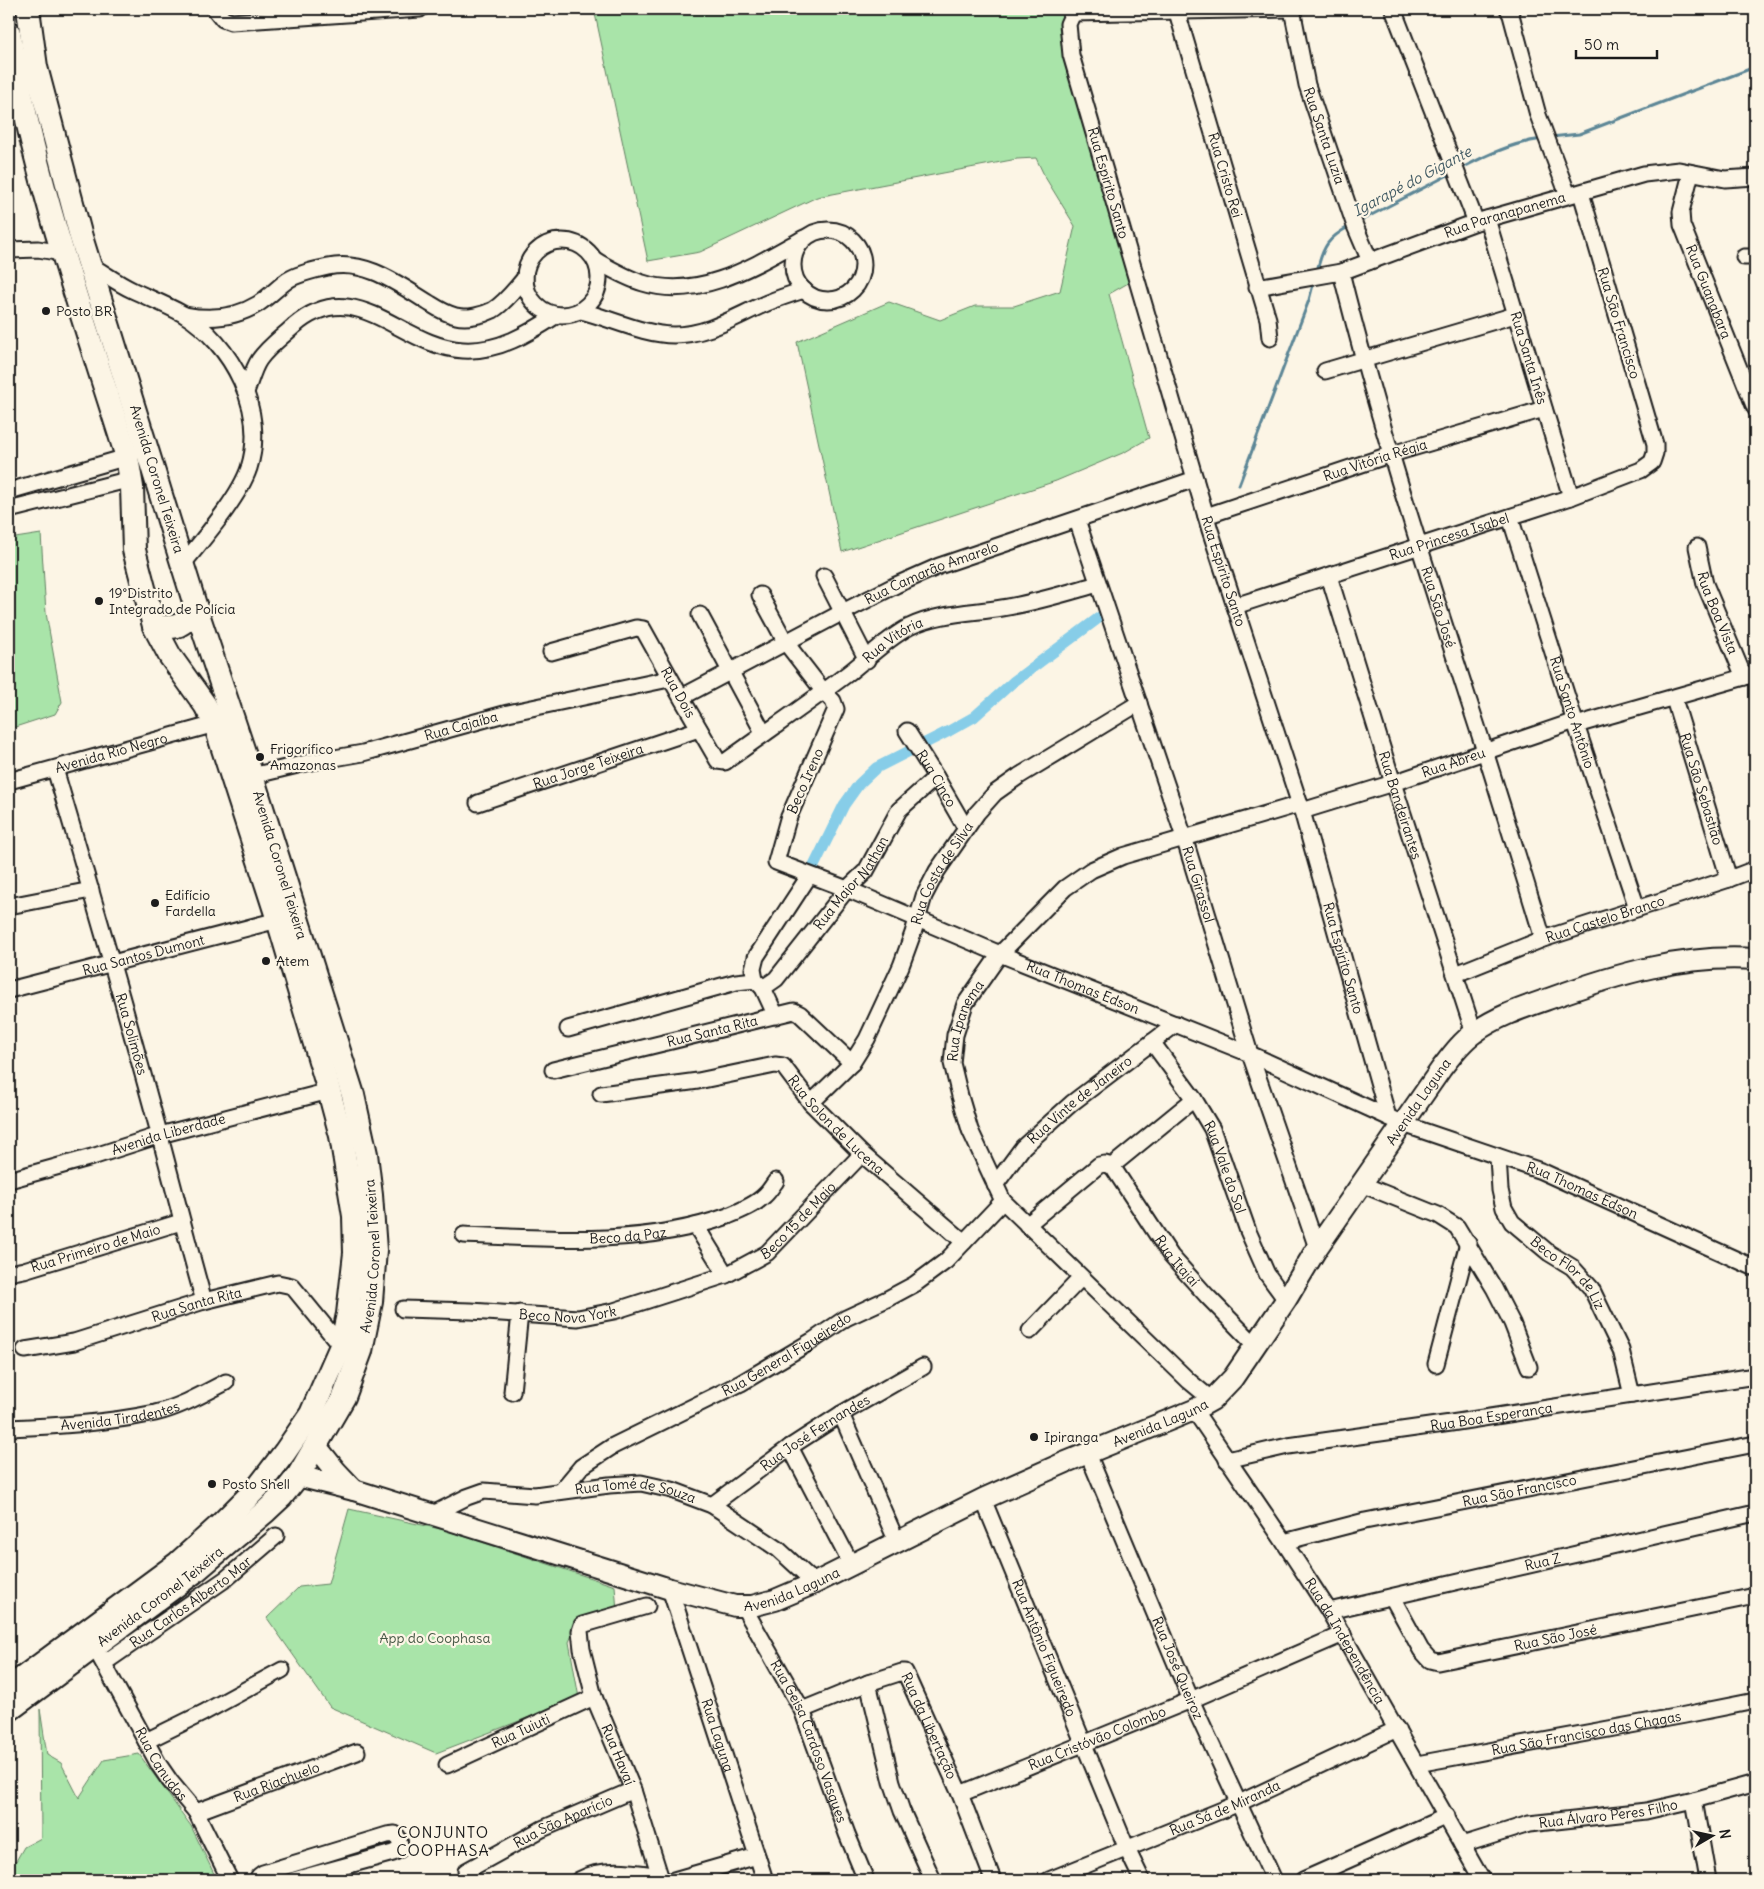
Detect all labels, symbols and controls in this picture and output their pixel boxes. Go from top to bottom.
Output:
scale bar [1576,28,1658,60]
text: 50 m [1584,35,1619,54]
street label: Rua Santa Luzia [1299,85,1349,187]
street label: Rua Espírito Santo [1084,125,1133,241]
street label: Rua Cristo Rei [1204,130,1246,220]
water label: Igarapé do Gigante [1350,141,1475,220]
street label: Rua Paranapanema [1442,188,1568,242]
street label: Rua Guanabara [1682,242,1735,341]
street label: Rua São Francisco [1593,265,1645,381]
place label: Posto BR [56,302,112,320]
marker: Posto BR [40,305,52,317]
street label: Rua Santa Inês [1506,309,1551,406]
street label: Avenida Coronel Teixeira [126,403,188,555]
street label: Rua Vitória Régia [1321,435,1429,485]
street label: Rua Princesa Isabel [1387,509,1511,564]
street label: Rua Espírito Santo [1197,514,1250,629]
street label: Rua Camarão Amarelo [861,537,1001,609]
street label: Rua São José [1417,564,1460,650]
street label: Rua Boa Vista [1694,570,1742,657]
place label: 19°Distrito Integrado de Polícia [109,584,235,618]
marker: 19°Distrito Integrado de Polícia [93,595,105,607]
street label: Rua Vitória [859,613,925,667]
street label: Rua Santo Antônio [1546,654,1599,771]
street label: Rua Dois [657,664,700,721]
street label: Rua Cajaíba [422,707,500,745]
street label: Avenida Rio Negro [53,729,169,777]
street label: Rua São Sebastião [1676,731,1727,847]
street label: Rua Jorge Teixeira [530,739,646,793]
place label: Frigorífico Amazonas [270,740,336,774]
street label: Rua Abreu [1419,743,1488,782]
street label: Beco Ireno [783,745,827,817]
street label: Rua Cinco [912,747,961,811]
street label: Rua Bandeirantes [1375,749,1426,861]
marker: Frigorífico Amazonas [254,751,266,763]
street label: Avenida Coronel Teixeira [249,789,311,941]
street label: Rua Costa de Silva [907,818,977,927]
street label: Rua Major Nathan [809,833,892,933]
street label: Rua Girassol [1178,844,1218,925]
place label: Edifício Fardella [165,886,216,920]
street label: Rua Castelo Branco [1543,891,1667,947]
marker: Edifício Fardella [149,897,161,909]
street label: Rua Espírito Santo [1319,900,1368,1016]
street label: Rua Santos Dumont [81,930,207,979]
place label: Atem [276,952,309,970]
marker: Atem [260,955,272,967]
street label: Rua Thomas Edson [1024,956,1142,1018]
street label: Rua Ipanema [943,977,988,1062]
street label: Rua Solimões [112,991,152,1077]
street label: Rua Santa Rita [665,1011,760,1051]
street label: Rua Vinte de Janeiro [1024,1052,1136,1148]
street label: Avenida Laguna [1382,1055,1455,1149]
street label: Rua Solon de Lucena [784,1071,888,1178]
street label: Avenida Liberdade [109,1109,227,1159]
street label: Rua Vale do Sol [1200,1117,1250,1216]
street label: Rua Thomas Edson [1524,1158,1641,1223]
street label: Avenida Coronel Teixeira [356,1178,384,1335]
street label: Beco 15 de Maio [758,1178,840,1264]
street label: Rua Primeiro de Maio [28,1220,163,1276]
street label: Beco da Paz [589,1223,668,1247]
street label: Rua Itajaí [1151,1232,1203,1290]
street label: Beco Flor de Liz [1527,1232,1609,1313]
street label: Rua Santa Rita [149,1283,244,1326]
street label: Beco Nova York [518,1302,618,1327]
street label: Rua General Figueiredo [719,1308,854,1400]
street label: Rua José Fernandes [757,1390,873,1475]
street label: Avenida Laguna [1110,1395,1211,1451]
street label: Avenida Tiradentes [60,1397,182,1434]
street label: Rua Boa Esperança [1429,1398,1554,1435]
place label: Ipiranga [1044,1428,1099,1446]
marker: Ipiranga [1028,1431,1040,1443]
street label: Rua São Francisco [1461,1470,1578,1511]
street label: Rua Tomé de Souza [574,1474,699,1507]
place label: Posto Shell [222,1475,290,1493]
marker: Posto Shell [206,1478,218,1490]
street label: Avenida Coronel Teixeira [93,1542,227,1650]
street label: Rua Z [1523,1549,1562,1575]
street label: Rua Carlos Alberto Mar [126,1552,255,1652]
street label: Avenida Laguna [744,1563,843,1615]
street label: Rua da Independência [1301,1574,1389,1707]
street label: Rua Antônio Figueiredo [1008,1577,1081,1719]
street label: Rua José Queiroz [1148,1614,1208,1722]
street label: Rua São José [1512,1620,1598,1655]
park label: App do Coophasa [380,1629,490,1647]
street label: Rua Geisa Cardoso Vasques [766,1657,851,1825]
street label: Rua da Libertação [897,1670,961,1782]
street label: Rua Laguna [697,1697,738,1774]
street label: Rua Cristóvão Colombo [1026,1702,1169,1774]
street label: Rua São Francisco das Chagas [1490,1707,1683,1759]
street label: Rua Tuiuti [489,1710,552,1752]
street label: Rua Havaí [597,1721,639,1788]
street label: Rua Canudos [131,1724,192,1804]
street label: Rua Riachuelo [231,1758,322,1806]
street label: Rua Sá de Miranda [1167,1776,1283,1839]
street label: Rua São Aparício [510,1791,615,1852]
street label: Rua Álvaro Peres Filho [1538,1795,1679,1832]
north arrow [1686,1812,1736,1862]
district label: CONJUNTO COOPHASA [396,1822,490,1860]
text: N [1715,1828,1734,1840]

